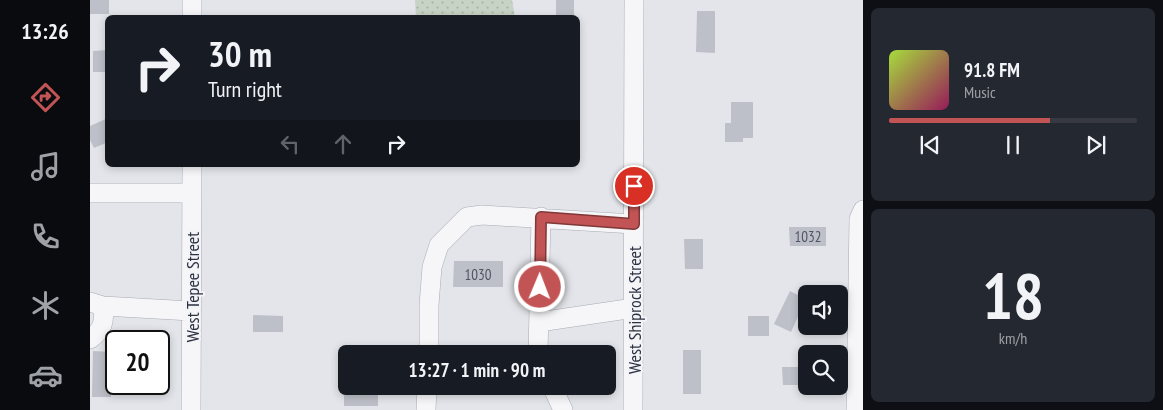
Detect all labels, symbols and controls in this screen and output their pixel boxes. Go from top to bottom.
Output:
text: 13:26 [21,17,69,45]
text: 30 m [208,31,272,77]
icon: right [125,35,190,100]
text: 91.8 FM [964,58,1020,82]
text: Turn right [208,75,282,103]
icon: directions [28,80,63,115]
text: Music [964,82,996,102]
icon: left [276,130,304,158]
icon: ahead [329,130,357,158]
icon: right [382,130,410,158]
icon: previous [916,131,944,159]
icon: pause [999,131,1027,159]
icon: next [1082,131,1110,159]
icon: music [28,149,63,184]
pin [613,165,655,207]
icon: arrive [620,172,648,200]
icon: phone [28,219,63,254]
house number: 1032 [794,227,822,246]
street label: West Tepee Street [181,232,204,342]
street label: West Shiprock Street [623,246,646,374]
text: 18 [982,253,1044,337]
position arrow [513,260,565,312]
house number: 1030 [464,265,492,284]
map controls [798,285,848,395]
button: sound [798,285,848,335]
icon: climate [28,288,63,323]
text: km/h [999,328,1027,348]
speed limit sign: 20 [105,330,170,395]
button: search [798,345,848,395]
icon: car [28,358,63,393]
text: 13:27 · 1 min · 90 m [409,358,545,382]

